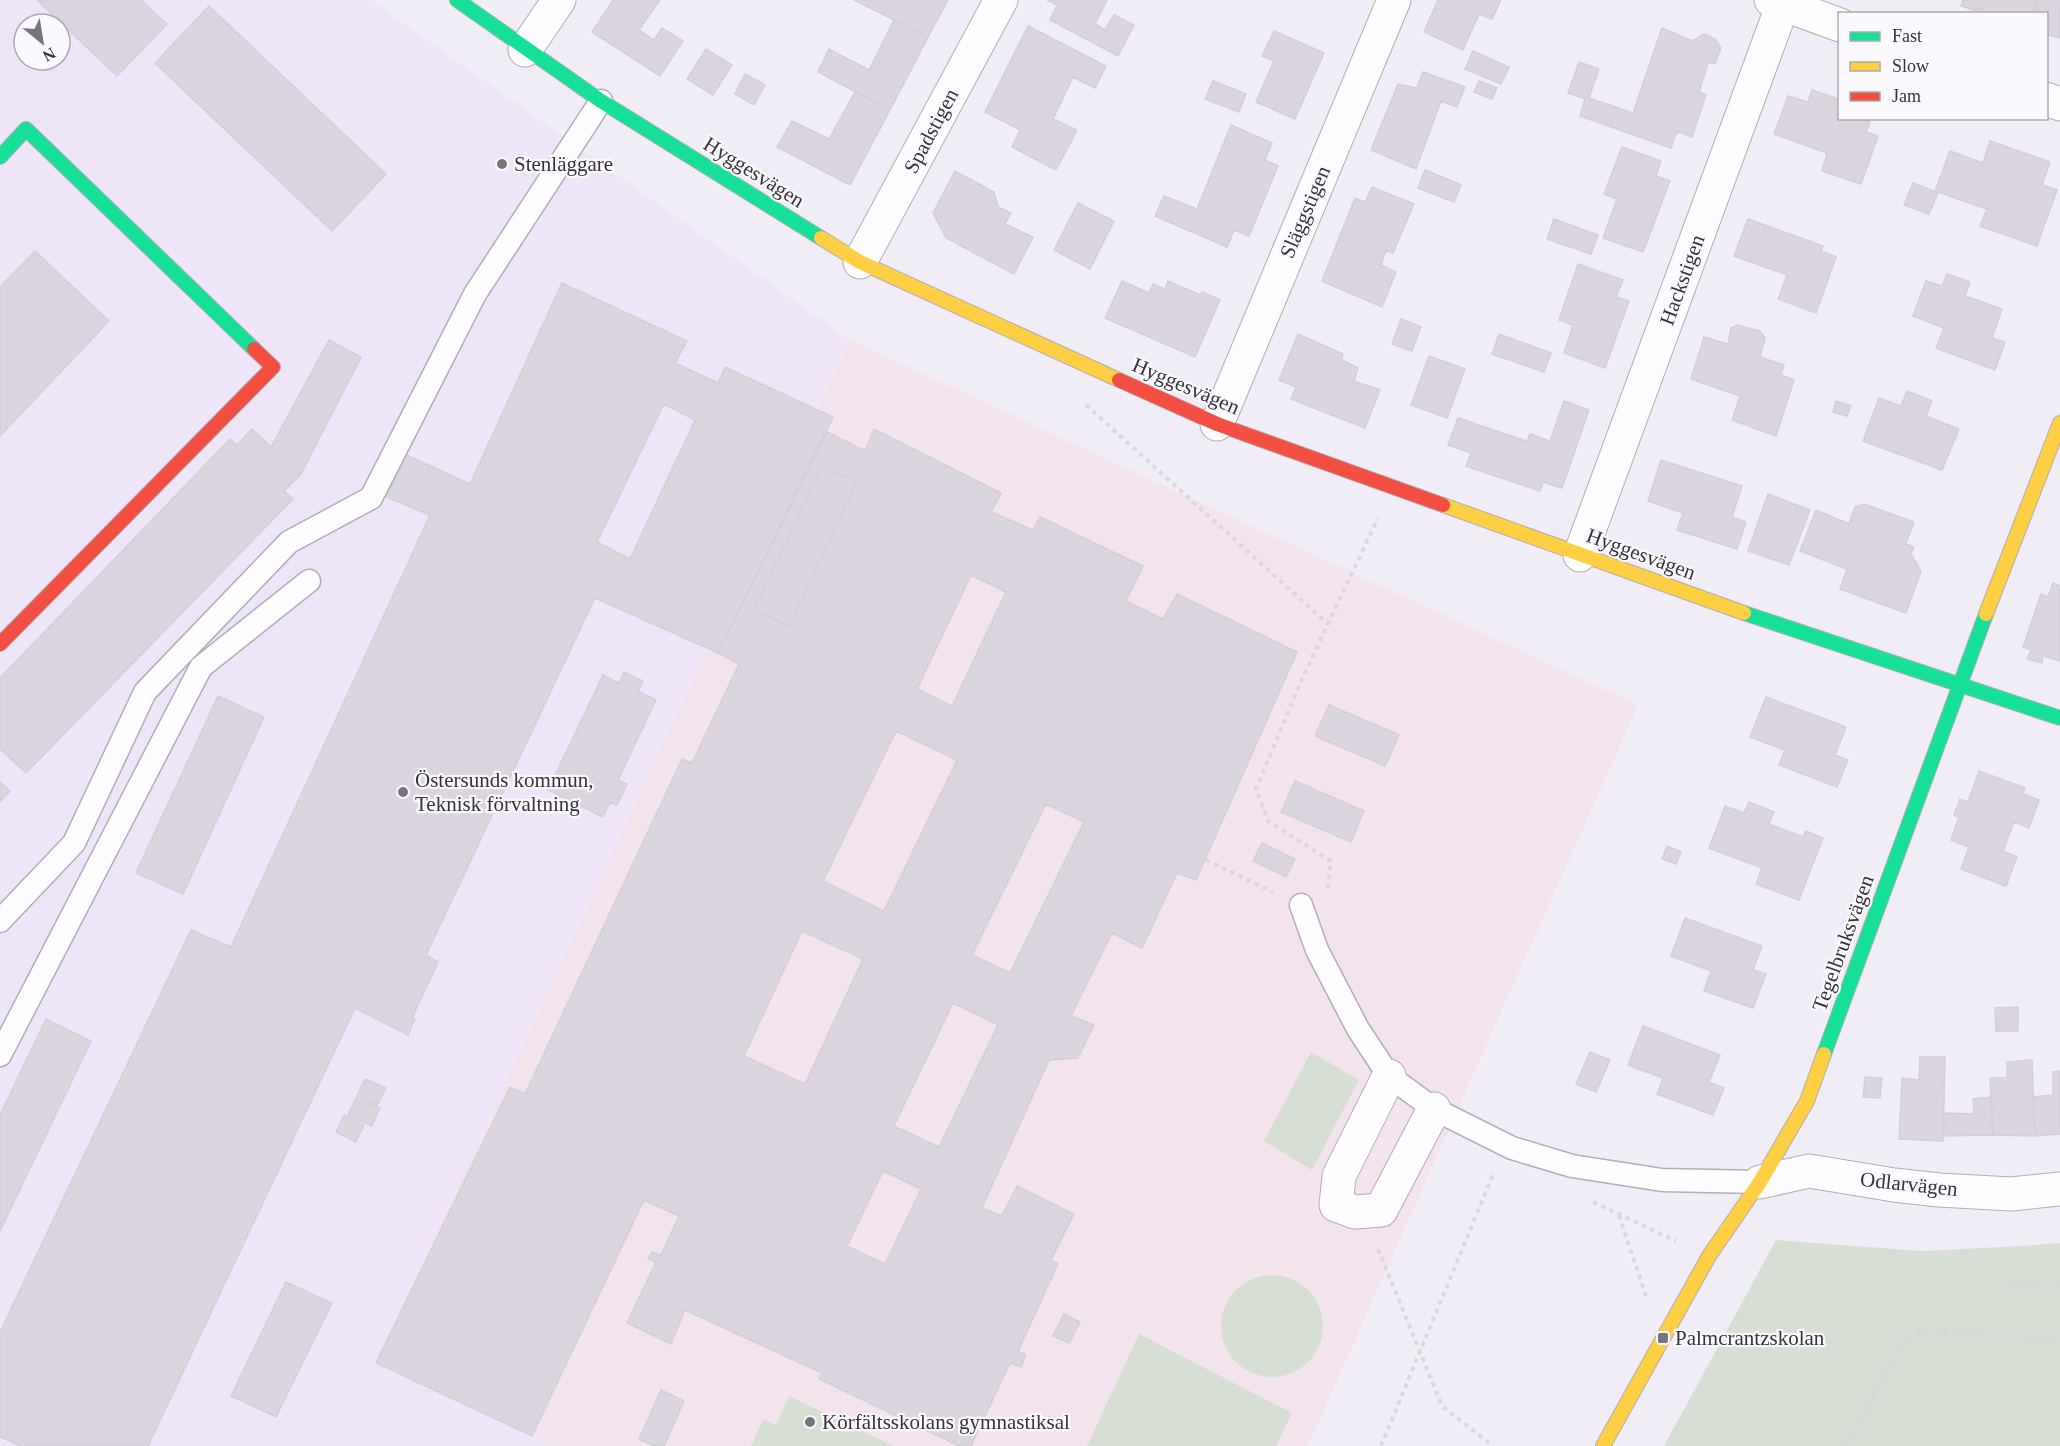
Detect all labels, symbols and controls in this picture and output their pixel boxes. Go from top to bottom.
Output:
north arrow [12,12,72,72]
legend [1838,12,2048,120]
text: Fast [1892,26,1922,46]
text: N [40,44,59,65]
text: Slow [1892,56,1929,76]
street label: Spadstigen [899,84,963,177]
text: Jam [1892,86,1921,106]
street label: Hyggesvägen [699,132,809,213]
place label: Stenläggare [514,152,613,176]
marker: Stenläggare [495,157,509,171]
street label: Släggstigen [1275,162,1335,262]
street label: Hackstigen [1655,231,1710,328]
street label: Hyggesvägen [1129,353,1244,420]
street label: Hyggesvägen [1583,523,1699,585]
place label: Östersunds kommun, Teknisk förvaltning [415,768,594,816]
marker: Östersunds kommun, Teknisk förvaltning [396,785,410,799]
street label: Tegelbruksvägen [1807,871,1879,1014]
street label: Odlarvägen [1859,1167,1959,1201]
place label: Palmcrantzskolan [1675,1326,1825,1350]
marker: Palmcrantzskolan [1656,1331,1670,1345]
place label: Körfältsskolans gymnastiksal [822,1410,1070,1434]
marker: Körfältsskolans gymnastiksal [803,1415,817,1429]

